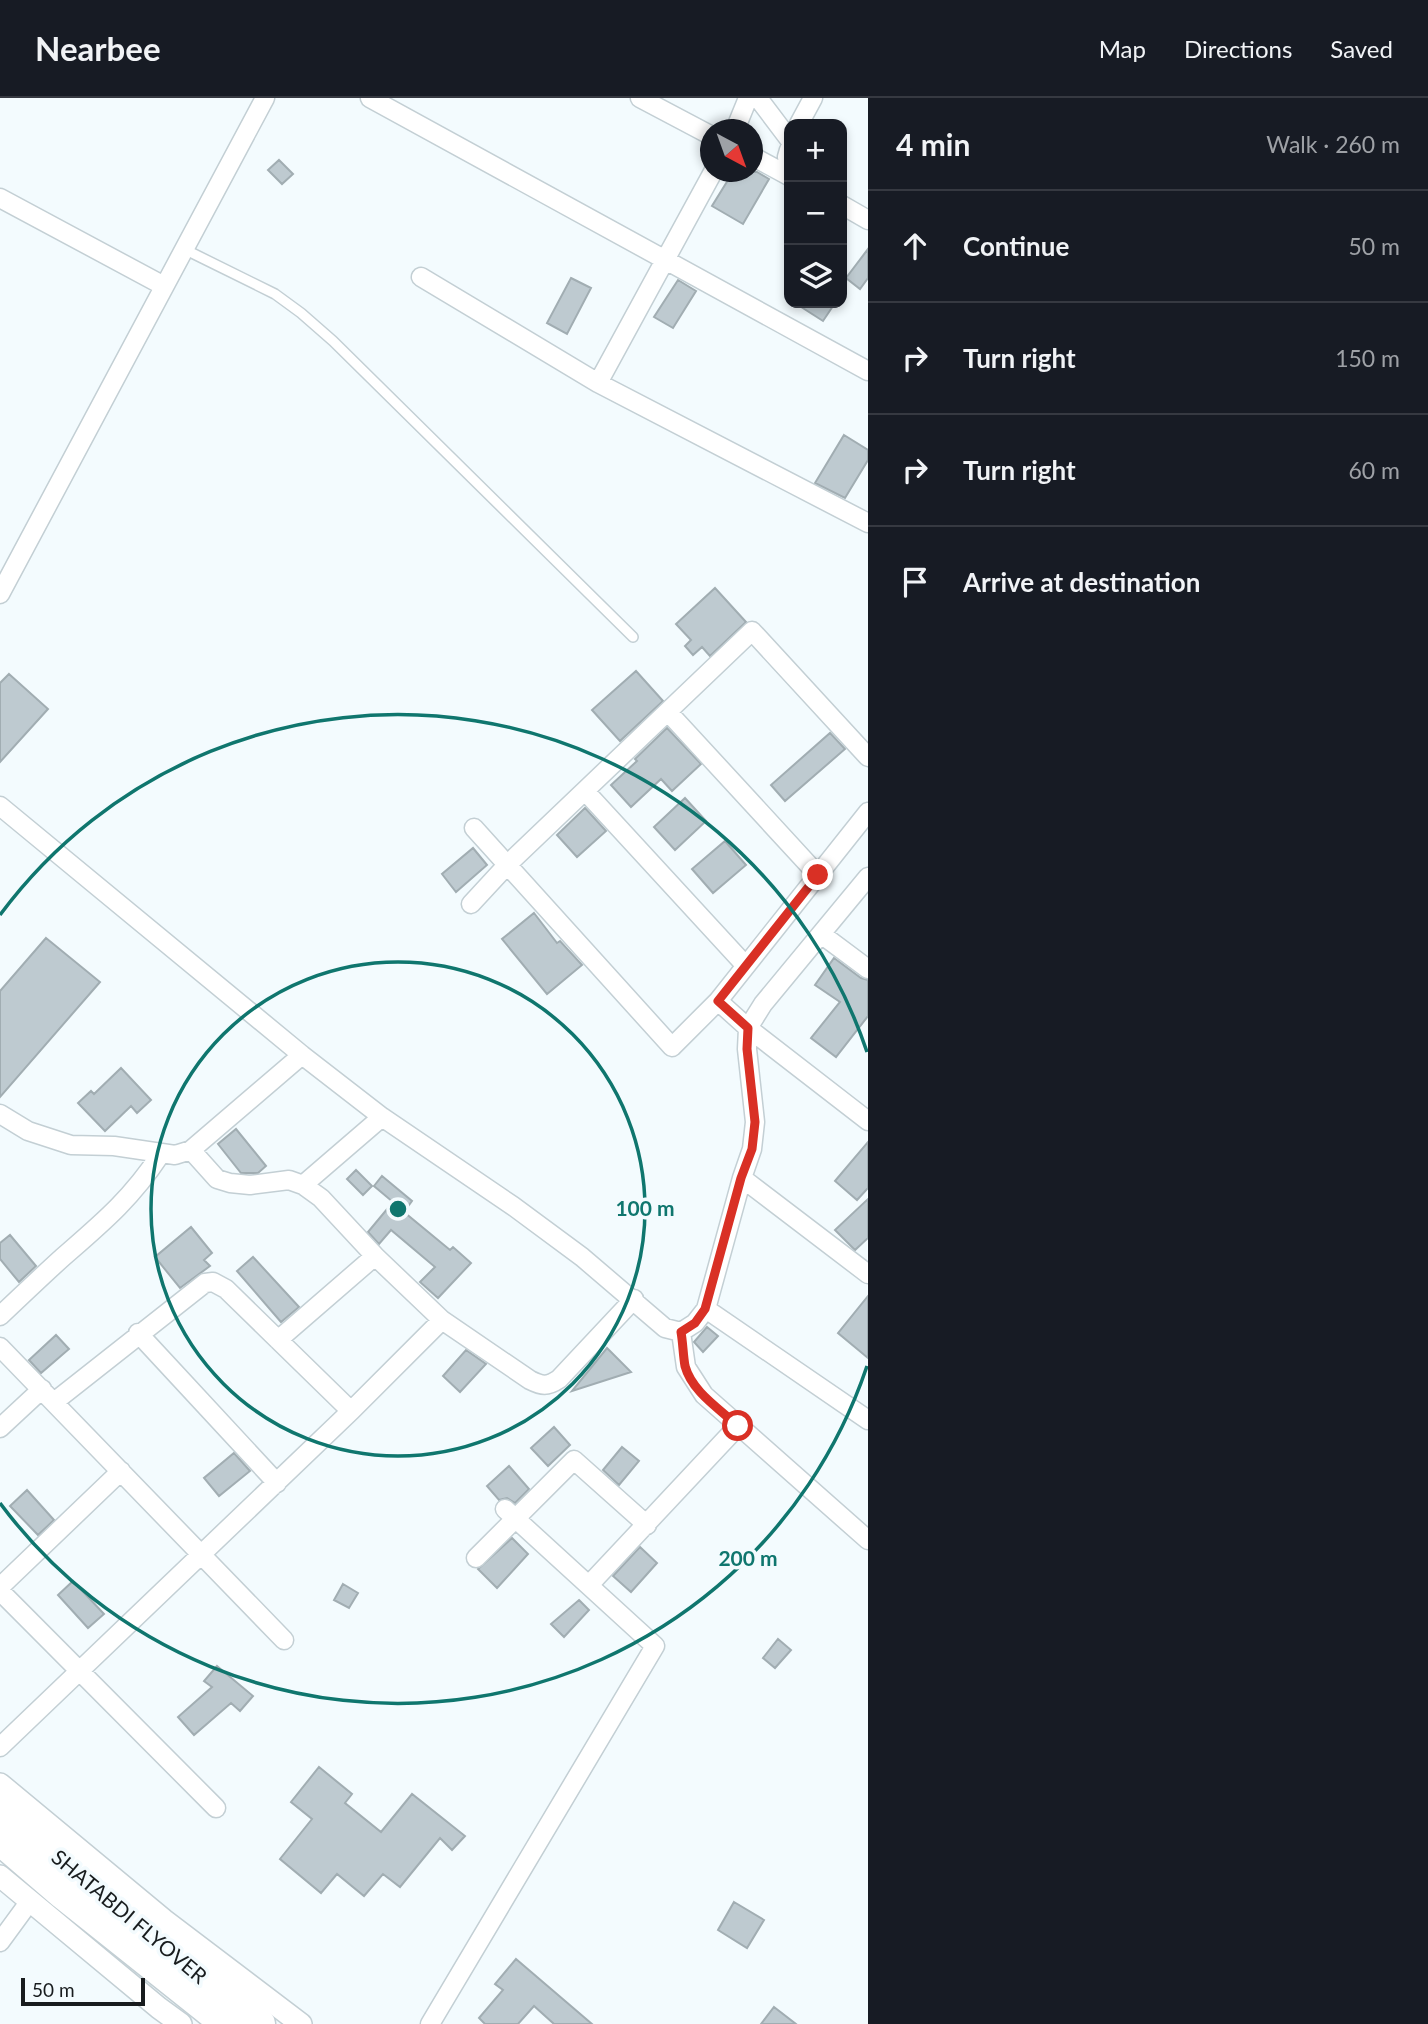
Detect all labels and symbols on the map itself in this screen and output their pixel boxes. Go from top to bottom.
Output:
north arrow [700,119,763,182]
route end [802,859,833,890]
text: 100 m [615,1195,675,1220]
centre of rings [386,1197,410,1221]
route start [722,1410,753,1441]
text: 200 m [718,1545,778,1570]
street label: SHATABDI FLYOVER [47,1844,213,1989]
scale bar [21,1975,145,2007]

